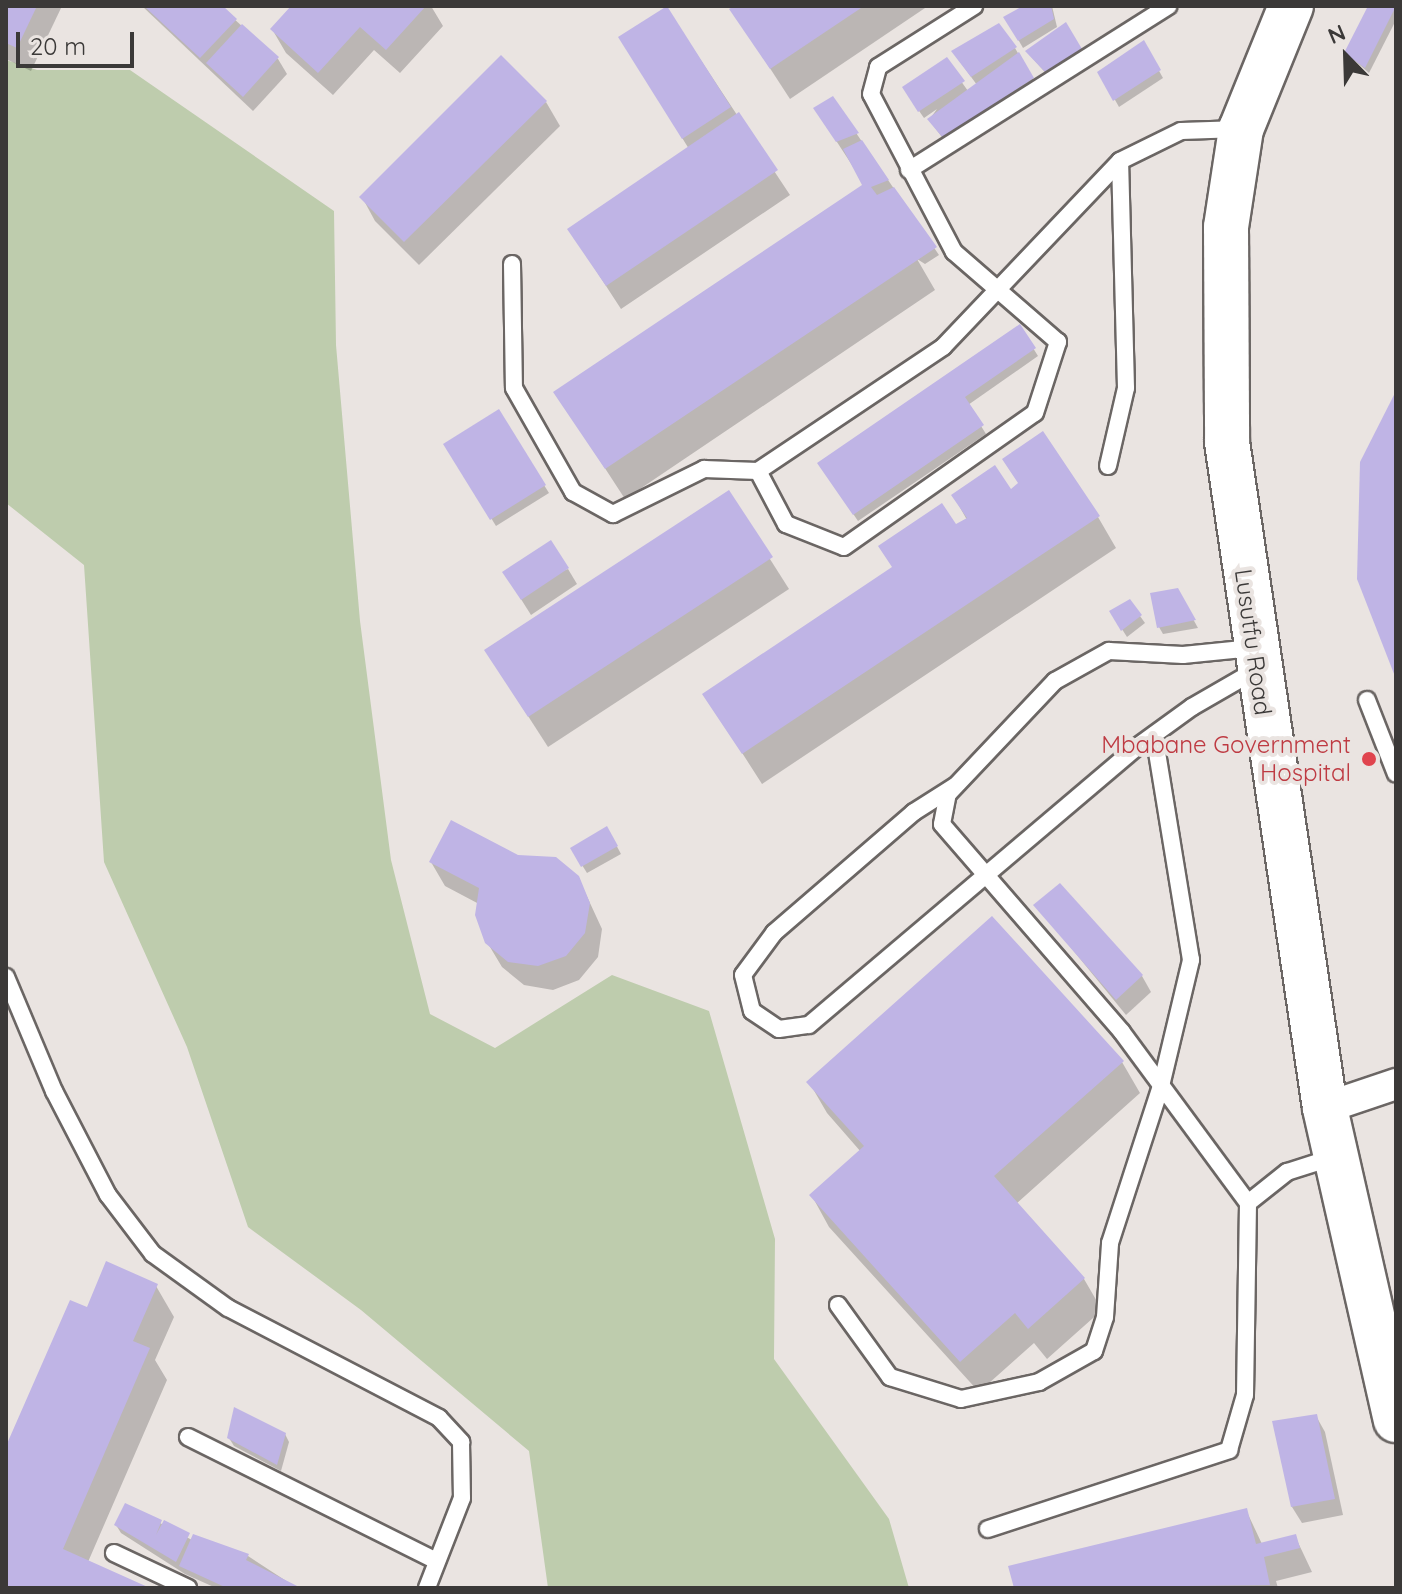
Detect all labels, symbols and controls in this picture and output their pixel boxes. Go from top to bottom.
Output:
scale bar [20,16,138,66]
north arrow [1306,16,1386,96]
text: N [1324,18,1350,50]
text: 20 m [30,31,86,61]
street label: Lusutfu Road [1228,567,1278,717]
place label: Mbabane Government Hospital [1101,731,1351,787]
marker: Mbabane Government Hospital [1358,748,1380,770]

